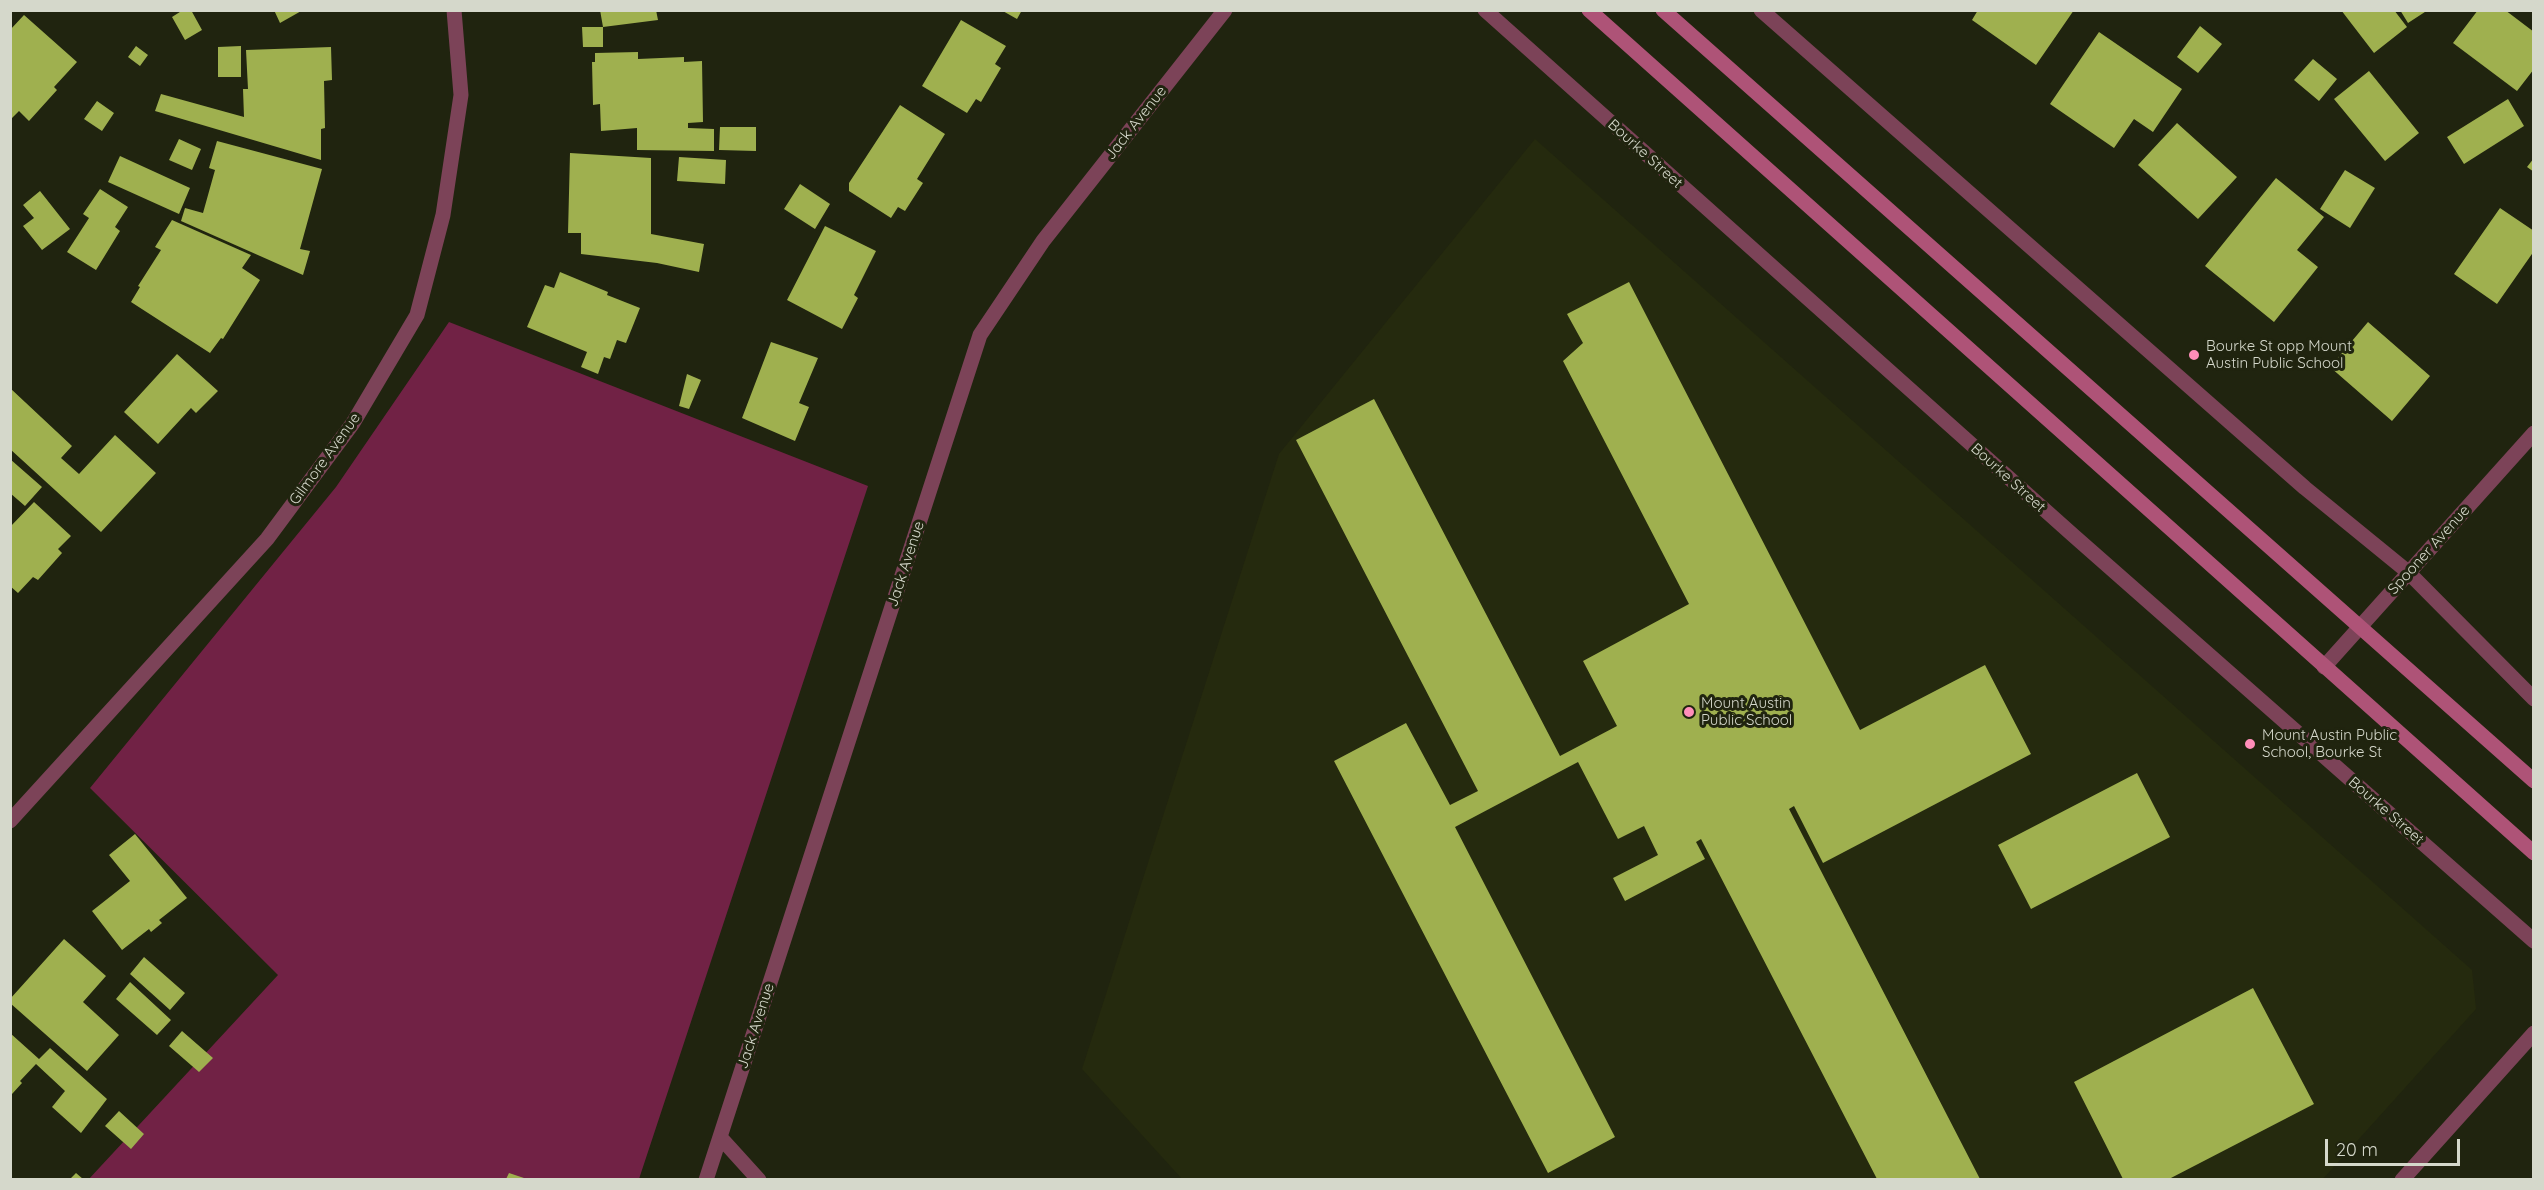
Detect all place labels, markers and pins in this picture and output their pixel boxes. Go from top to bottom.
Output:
place label: Bourke St opp Mount Austin Public School [2206,337,2352,372]
marker: Bourke St opp Mount Austin Public School [2187,348,2201,362]
place label: Mount Austin Public School [1701,694,1792,729]
marker: Mount Austin Public School [1682,705,1696,719]
place label: Mount Austin Public School, Bourke St [2262,726,2397,761]
marker: Mount Austin Public School, Bourke St [2243,737,2257,751]

